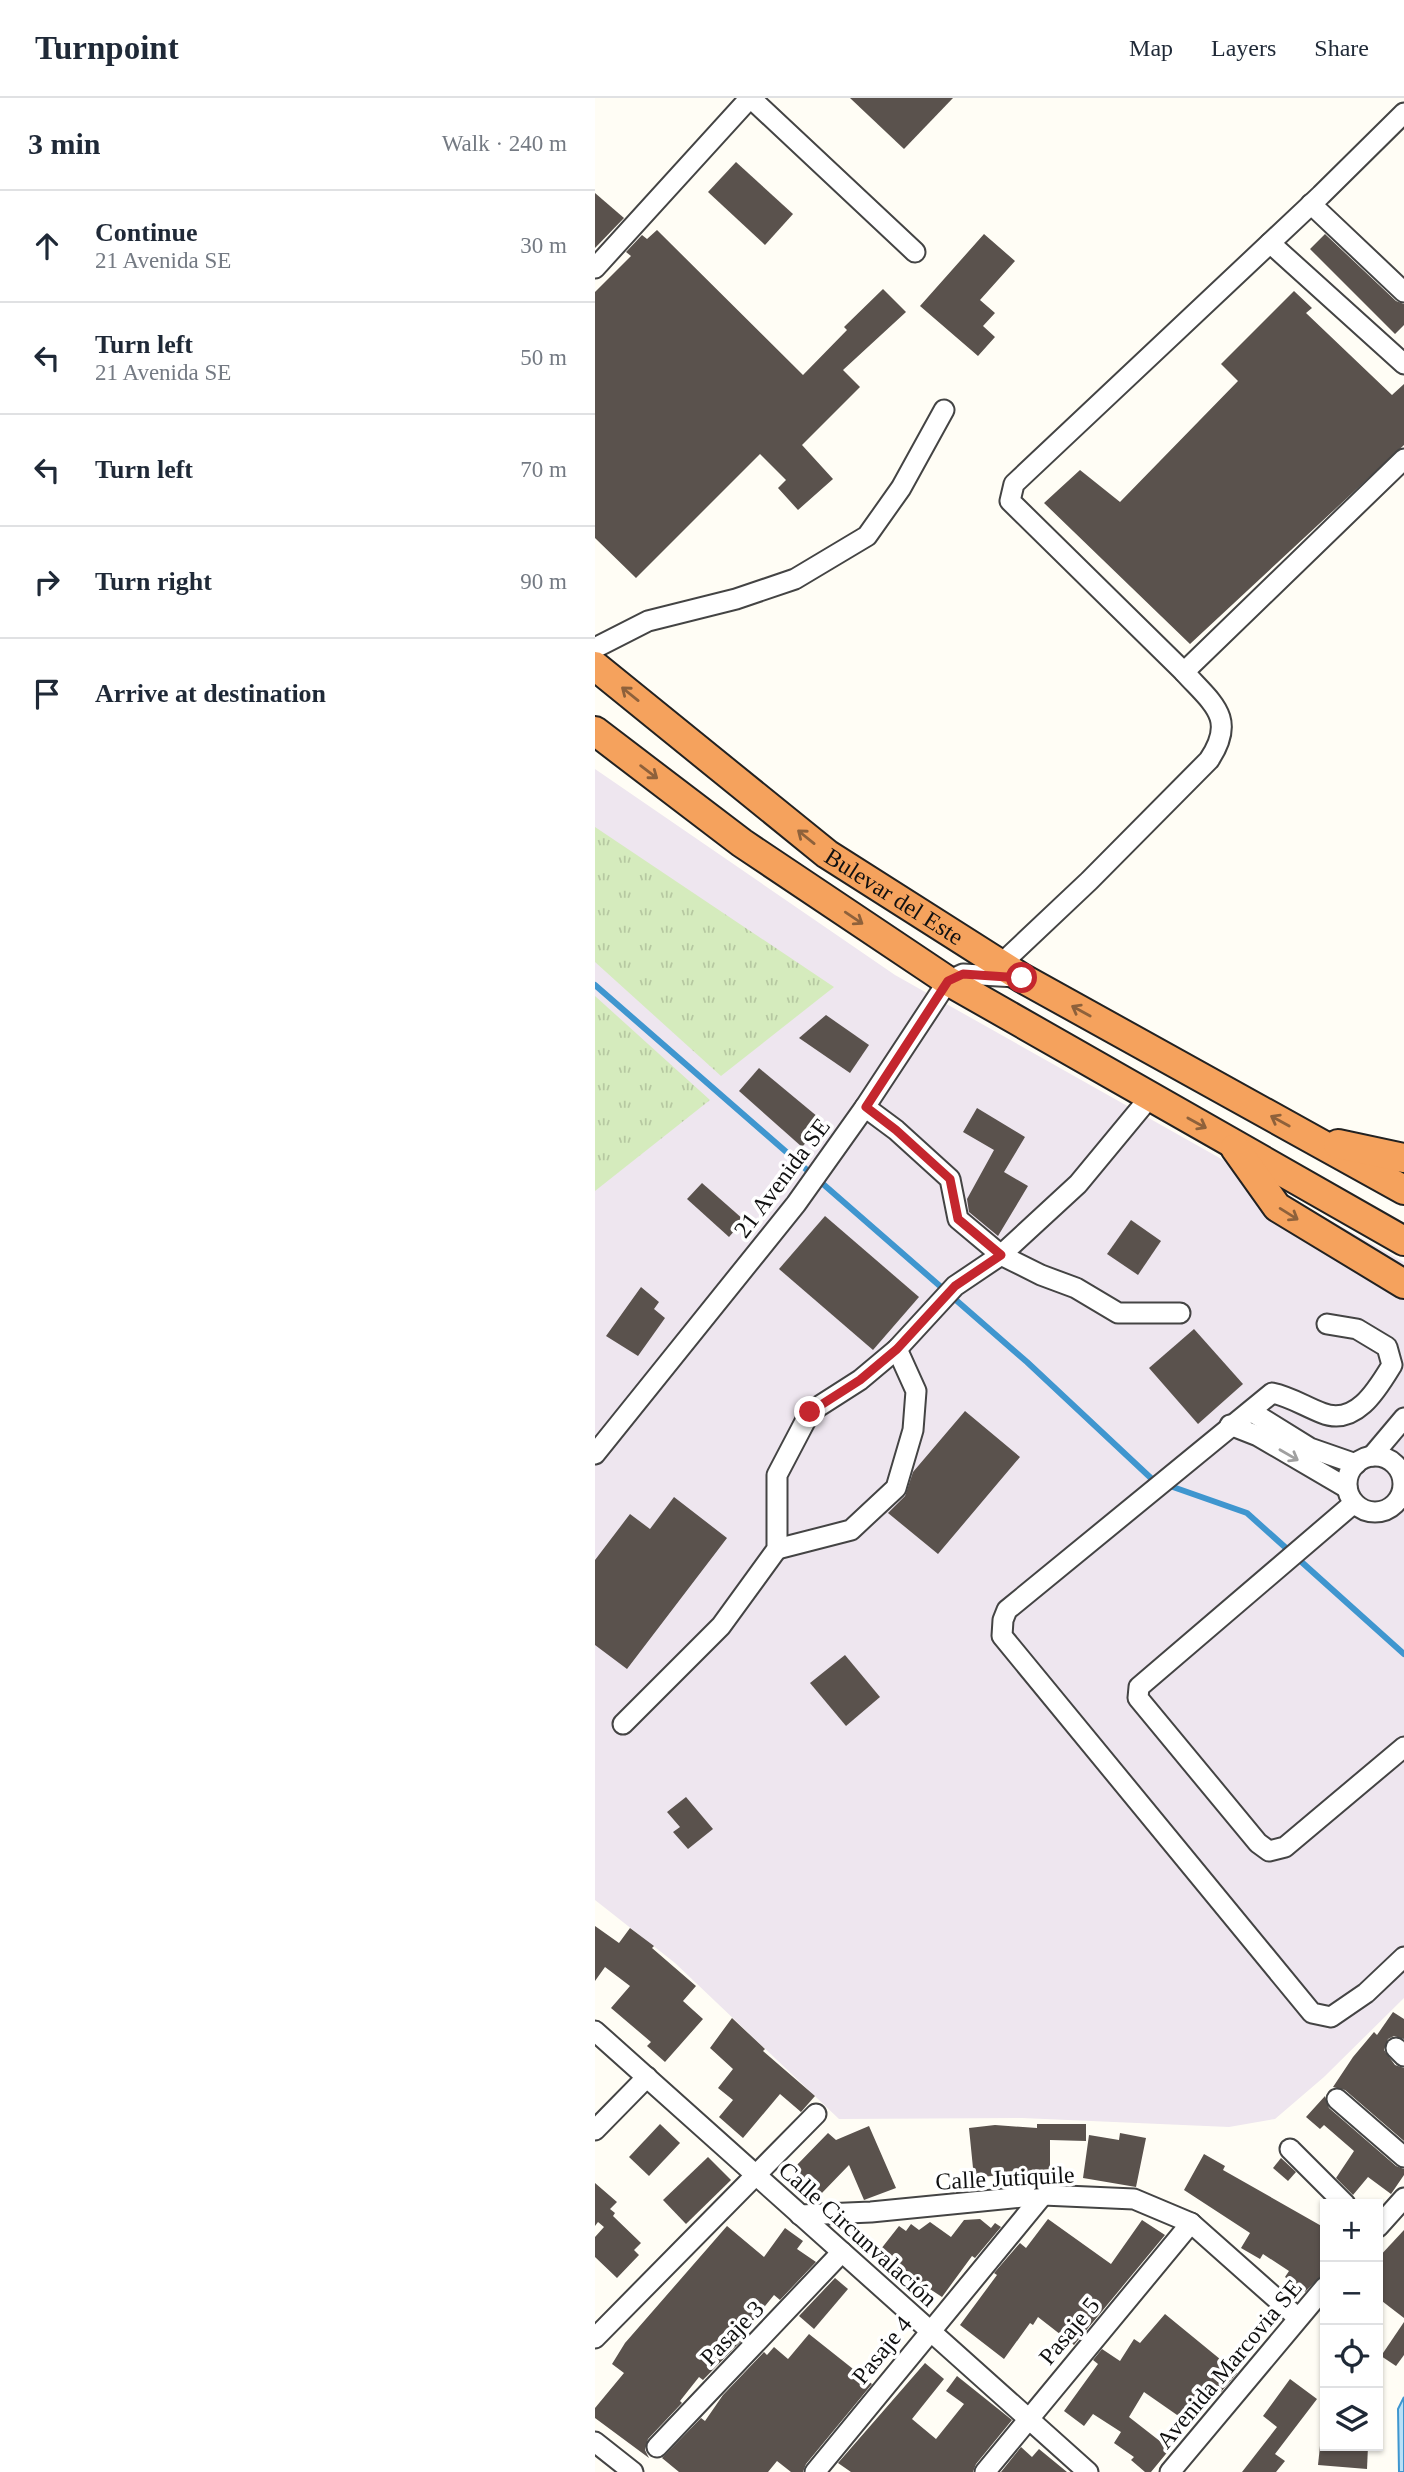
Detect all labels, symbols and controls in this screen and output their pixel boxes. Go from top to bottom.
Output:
text: Turnpoint [35,30,179,66]
text: Map [1129,35,1173,61]
text: Layers [1211,35,1276,61]
text: Share [1314,35,1369,61]
text: 3 min [28,127,101,160]
text: Walk · 240 m [442,131,567,156]
text: Continue [95,218,198,247]
icon: ahead [28,227,66,265]
text: 30 m [520,233,567,258]
text: 21 Avenida SE [95,248,231,273]
text: Turn left [95,330,193,359]
icon: left [28,339,66,377]
text: 50 m [520,345,567,370]
text: 21 Avenida SE [95,360,231,385]
icon: left [28,451,66,489]
text: Turn left [95,455,193,484]
text: 70 m [520,457,567,482]
icon: right [28,563,66,601]
text: Turn right [95,567,212,596]
text: 90 m [520,569,567,594]
icon: arrive [28,675,66,713]
text: Arrive at destination [95,679,326,708]
one-way arrow [621,686,639,702]
one-way arrow [639,765,658,780]
one-way arrow [798,830,816,845]
street label: Bulevar del Este [820,843,968,950]
one-way arrow [844,912,864,926]
route start [1006,962,1037,993]
one-way arrow [1072,1004,1092,1018]
street label: 21 Avenida SE [729,1113,835,1243]
one-way arrow [1270,1114,1291,1127]
one-way arrow [1186,1116,1206,1130]
one-way arrow [1278,1207,1298,1221]
route end [794,1396,825,1427]
one-way arrow [1279,1448,1299,1462]
street label: Calle Circunvalación [774,2156,942,2312]
street label: Calle Jutiquile [935,2161,1075,2195]
map controls [1320,2199,1383,2451]
button: + [1320,2199,1383,2262]
button: − [1320,2262,1383,2325]
street label: Avenida Marcovia SE [1151,2275,1307,2453]
street label: Pasaje 5 [1034,2292,1104,2370]
street label: Pasaje 3 [695,2295,769,2371]
street label: Pasaje 4 [847,2311,917,2389]
button: locate [1320,2325,1383,2388]
button: layers [1320,2388,1383,2451]

